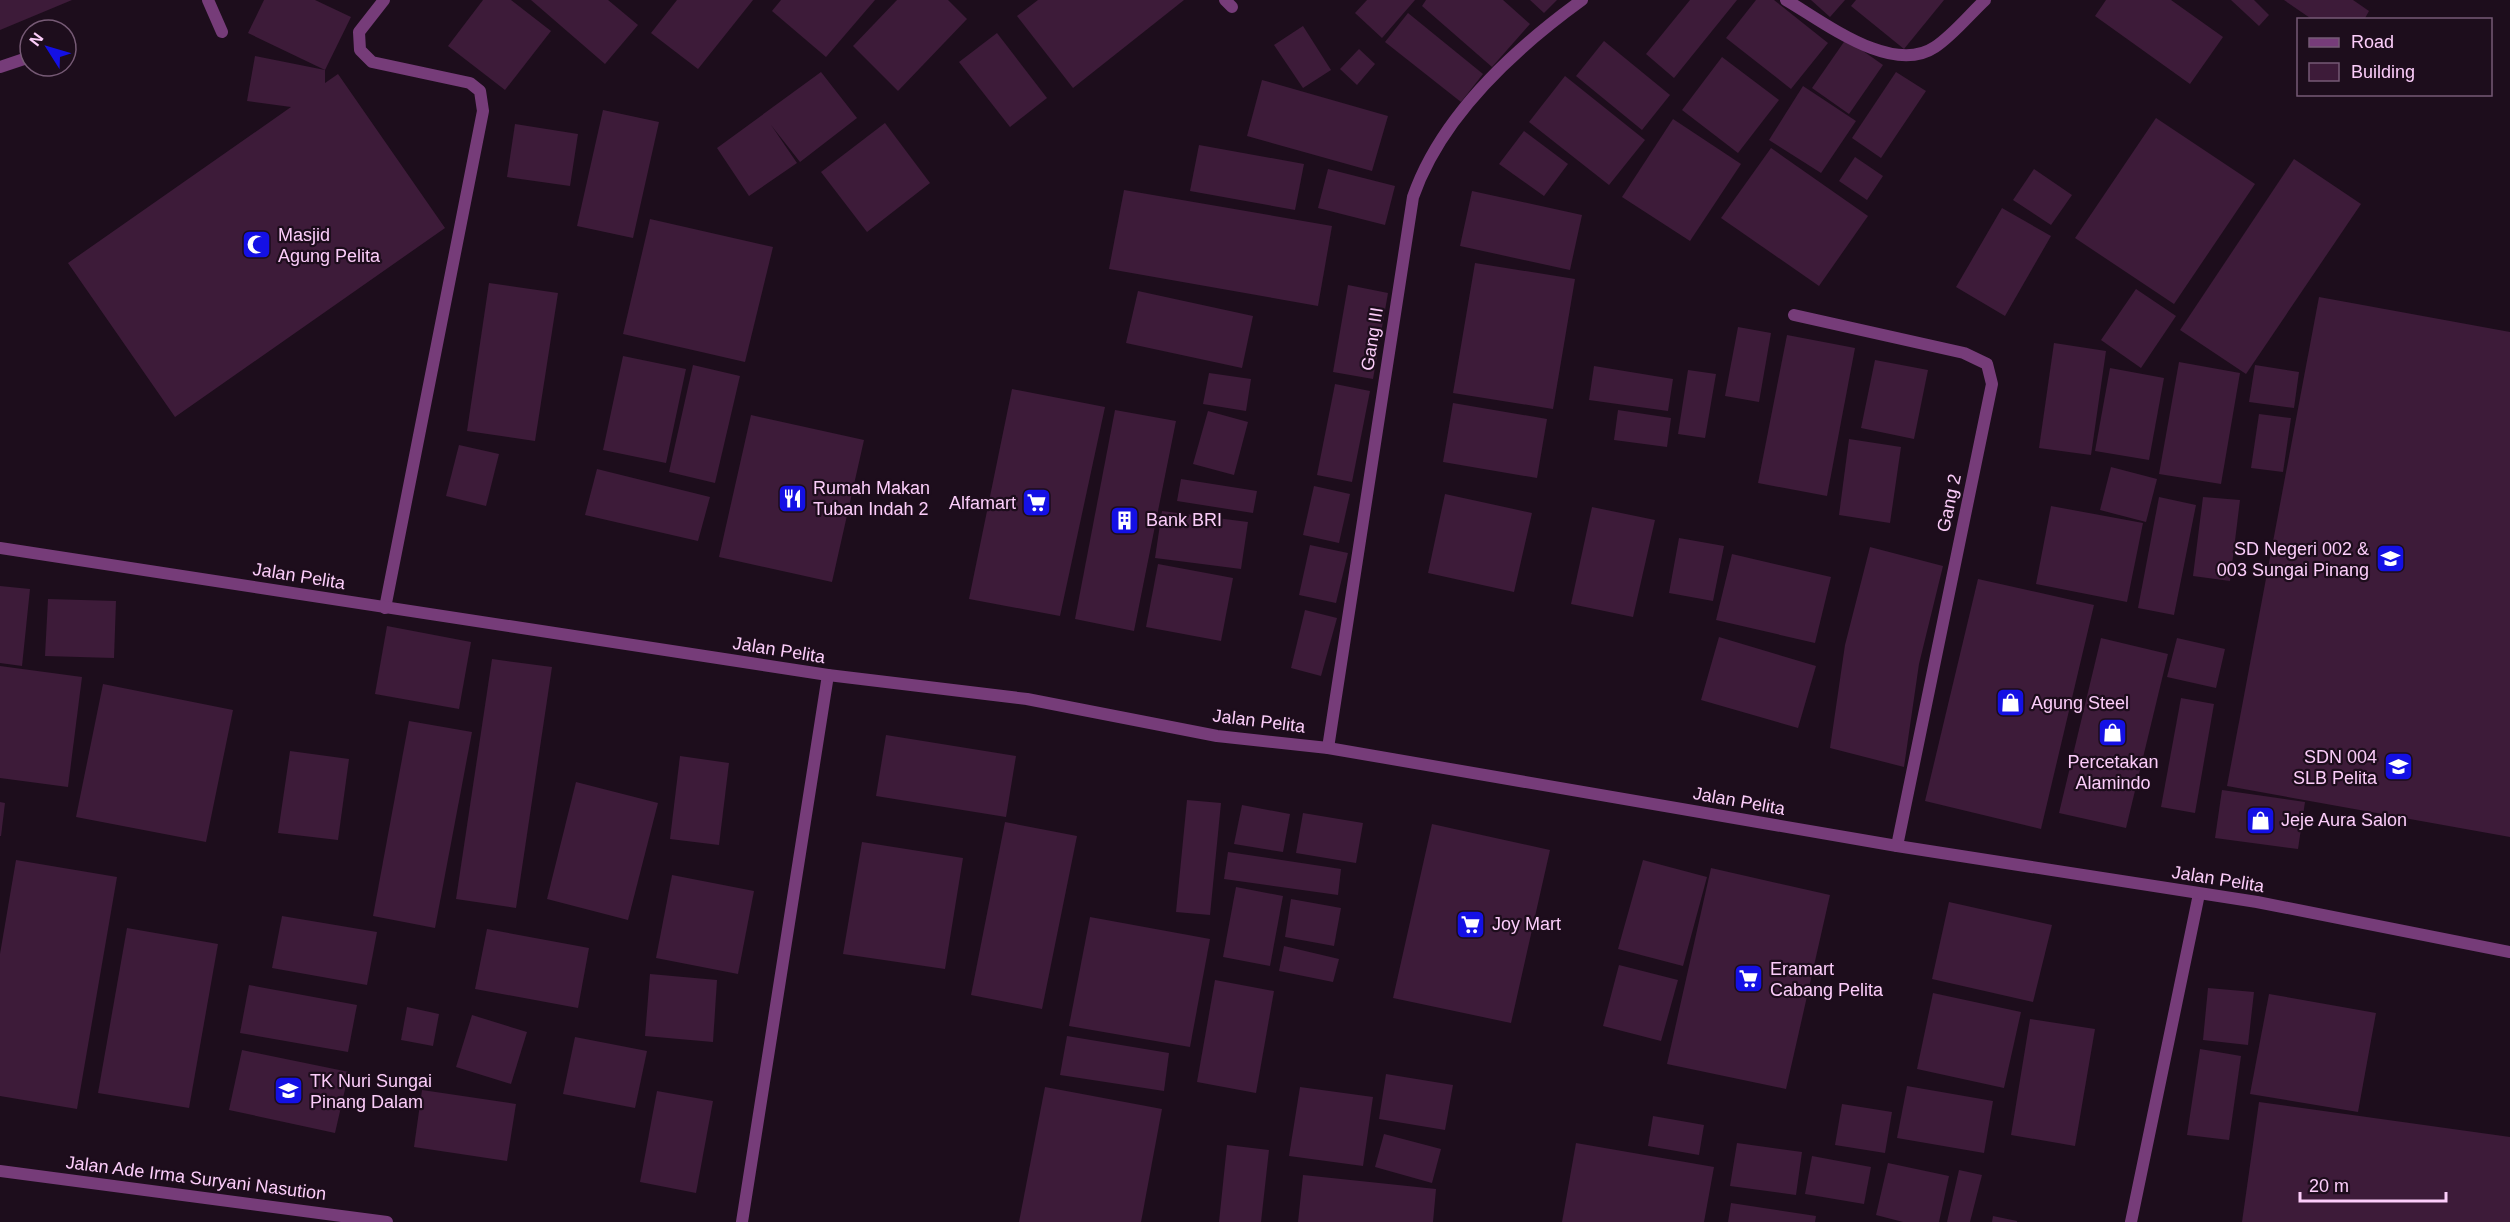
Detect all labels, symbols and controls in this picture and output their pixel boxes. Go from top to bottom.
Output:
north arrow [18,18,78,78]
legend [2297,18,2492,96]
text: N [26,30,47,49]
text: Road [2351,32,2394,52]
text: Building [2351,62,2415,82]
place label: Masjid Agung Pelita [278,225,381,266]
mosque icon: Masjid Agung Pelita [241,229,273,261]
street label: Gang III [1357,306,1387,372]
street label: Gang 2 [1933,472,1965,534]
place label: Rumah Makan Tuban Indah 2 [813,478,930,519]
restaurant icon: Rumah Makan Tuban Indah 2 [776,482,808,514]
supermarket icon: Alfamart [1021,487,1053,519]
place label: Alfamart [949,493,1016,513]
building icon: Bank BRI [1109,504,1141,536]
place label: Bank BRI [1146,510,1222,530]
place label: SD Negeri 002 & 003 Sungai Pinang [2217,539,2369,580]
school or university icon: SD Negeri 002 & 003 Sungai Pinang [2374,543,2406,575]
street label: Jalan Pelita [251,559,347,593]
street label: Jalan Pelita [731,633,827,667]
shop icon: Agung Steel [1994,687,2026,719]
place label: Agung Steel [2031,693,2129,713]
street label: Jalan Pelita [1212,705,1307,737]
shop icon: Percetakan Alamindo [2097,717,2129,749]
place label: SDN 004 SLB Pelita [2293,747,2378,788]
school or university icon: SDN 004 SLB Pelita [2382,751,2414,783]
place label: Percetakan Alamindo [2067,752,2159,793]
street label: Jalan Pelita [1691,783,1788,819]
shop icon: Jeje Aura Salon [2244,804,2276,836]
place label: Jeje Aura Salon [2281,810,2407,830]
street label: Jalan Pelita [2170,862,2266,896]
supermarket icon: Joy Mart [1455,908,1487,940]
place label: Joy Mart [1492,914,1561,934]
place label: Eramart Cabang Pelita [1770,959,1884,1000]
supermarket icon: Eramart Cabang Pelita [1733,963,1765,995]
place label: TK Nuri Sungai Pinang Dalam [310,1071,432,1112]
school or university icon: TK Nuri Sungai Pinang Dalam [273,1075,305,1107]
street label: Jalan Ade Irma Suryani Nasution [65,1152,327,1204]
scale bar [2300,1165,2446,1203]
text: 20 m [2309,1176,2349,1196]

